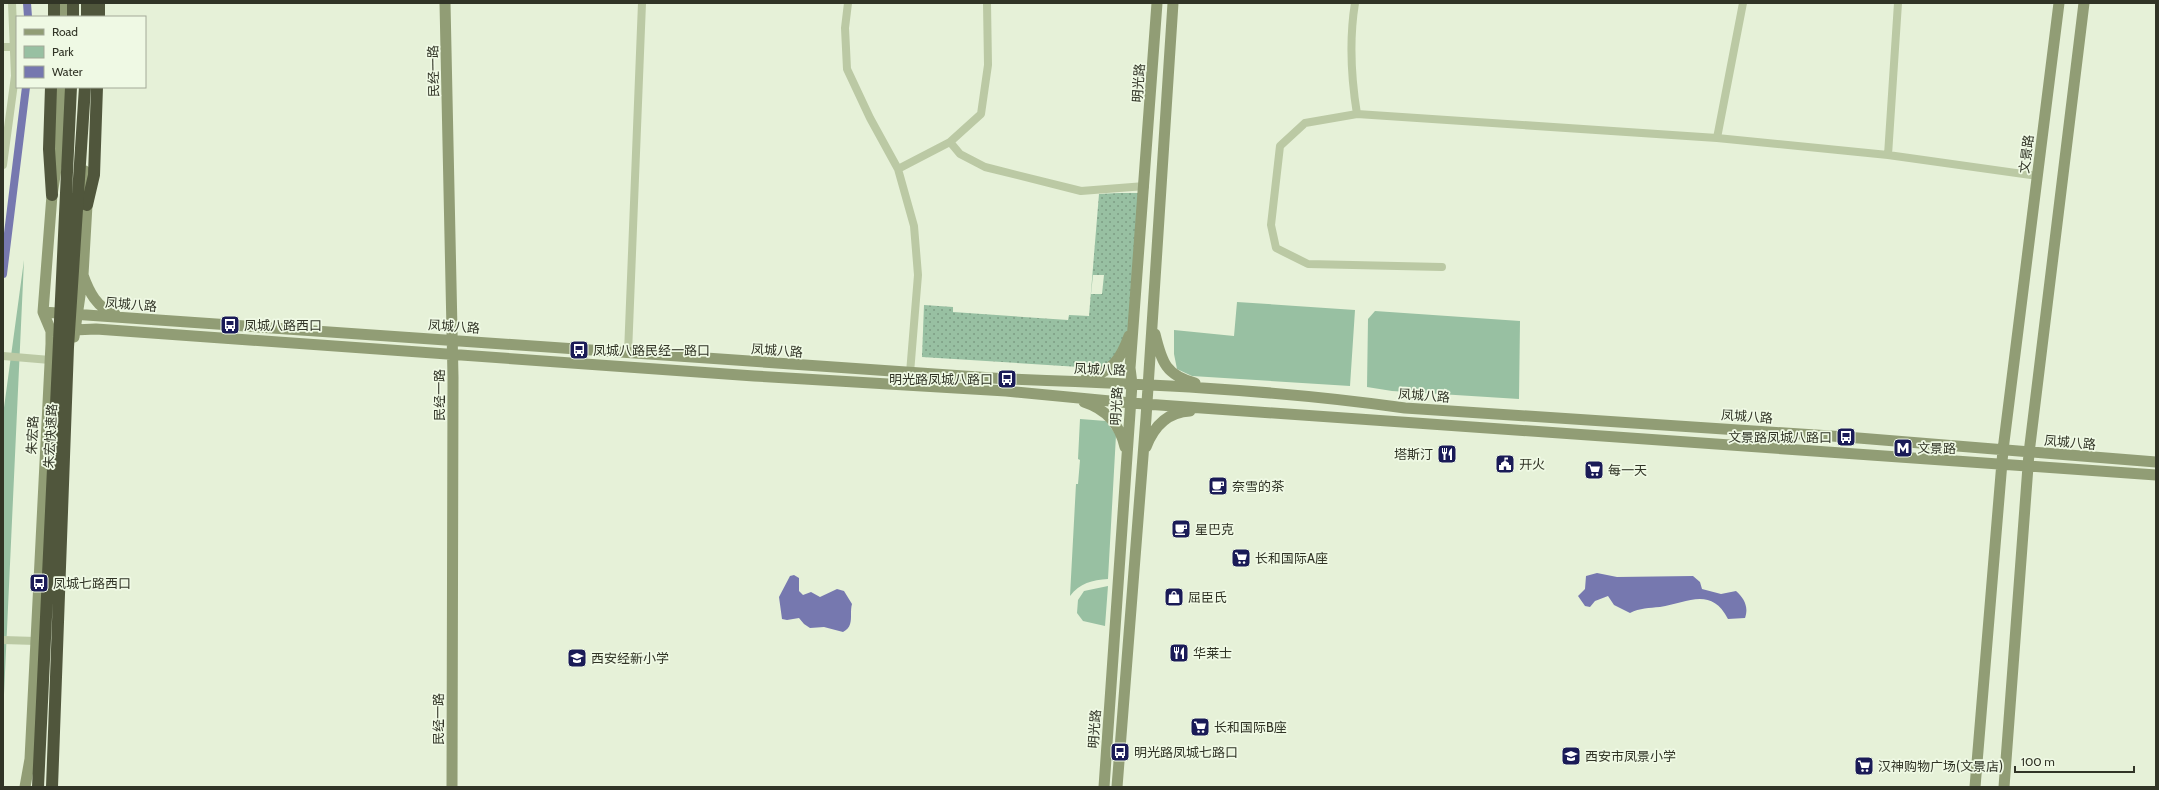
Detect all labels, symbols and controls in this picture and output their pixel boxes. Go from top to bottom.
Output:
legend [16,16,146,88]
text: Road [52,24,78,39]
text: Park [52,44,74,59]
street label: 民经一路 [425,45,441,97]
street label: 明光路 [1129,63,1147,103]
text: Water [52,64,83,79]
street label: 文景路 [2016,134,2036,174]
street label: 凤城八路 [104,294,158,314]
bus stop icon: 凤城八路西口 [219,314,241,336]
street label: 凤城八路 [427,316,481,336]
place label: 凤城八路西口 [244,317,322,333]
bus stop icon: 凤城八路民经一路口 [568,339,590,361]
street label: 凤城八路 [750,340,804,360]
place label: 凤城八路民经一路口 [593,342,710,358]
street label: 凤城八路 [1074,360,1126,378]
bus stop icon: 明光路凤城八路口 [996,368,1018,390]
street label: 民经一路 [431,369,447,421]
place label: 明光路凤城八路口 [889,371,993,387]
street label: 凤城八路 [1397,385,1451,405]
street label: 明光路 [1107,386,1125,426]
street label: 朱宏快速路 [40,403,60,469]
street label: 凤城八路 [1720,406,1774,426]
street label: 朱宏路 [23,415,41,455]
bus stop icon: 文景路凤城八路口 [1835,426,1857,448]
place label: 文景路凤城八路口 [1728,429,1832,445]
street label: 凤城八路 [2043,432,2097,452]
metro station icon: 文景路 [1892,437,1914,459]
place label: 文景路 [1917,440,1956,456]
restaurant icon: 塔斯汀 [1436,443,1458,465]
place label: 塔斯汀 [1394,446,1433,462]
public building icon: 开火 [1494,453,1516,475]
place label: 开火 [1519,456,1545,472]
supermarket icon: 每一天 [1583,459,1605,481]
place label: 每一天 [1608,462,1647,478]
cafe icon: 奈雪的茶 [1207,475,1229,497]
place label: 奈雪的茶 [1232,478,1285,494]
cafe icon: 星巴克 [1170,518,1192,540]
place label: 星巴克 [1195,521,1234,537]
supermarket icon: 长和国际A座 [1230,547,1252,569]
place label: 长和国际A座 [1255,550,1328,566]
bus stop icon: 凤城七路西口 [28,572,50,594]
place label: 凤城七路西口 [53,575,131,591]
shop icon: 屈臣氏 [1163,586,1185,608]
place label: 屈臣氏 [1188,589,1227,605]
restaurant icon: 华莱士 [1168,642,1190,664]
place label: 华莱士 [1193,645,1232,661]
school or university icon: 西安经新小学 [566,647,588,669]
place label: 西安经新小学 [591,650,669,666]
street label: 民经一路 [430,693,446,745]
street label: 明光路 [1085,709,1103,749]
supermarket icon: 长和国际B座 [1189,716,1211,738]
place label: 长和国际B座 [1214,719,1287,735]
bus stop icon: 明光路凤城七路口 [1109,741,1131,763]
place label: 明光路凤城七路口 [1134,744,1238,760]
school or university icon: 西安市凤景小学 [1560,745,1582,767]
place label: 西安市凤景小学 [1585,748,1676,764]
scale bar [2015,748,2134,774]
text: 100 m [2021,754,2055,769]
supermarket icon: 汉神购物广场(文景店) [1853,755,1875,777]
place label: 汉神购物广场(文景店) [1878,758,2003,774]

